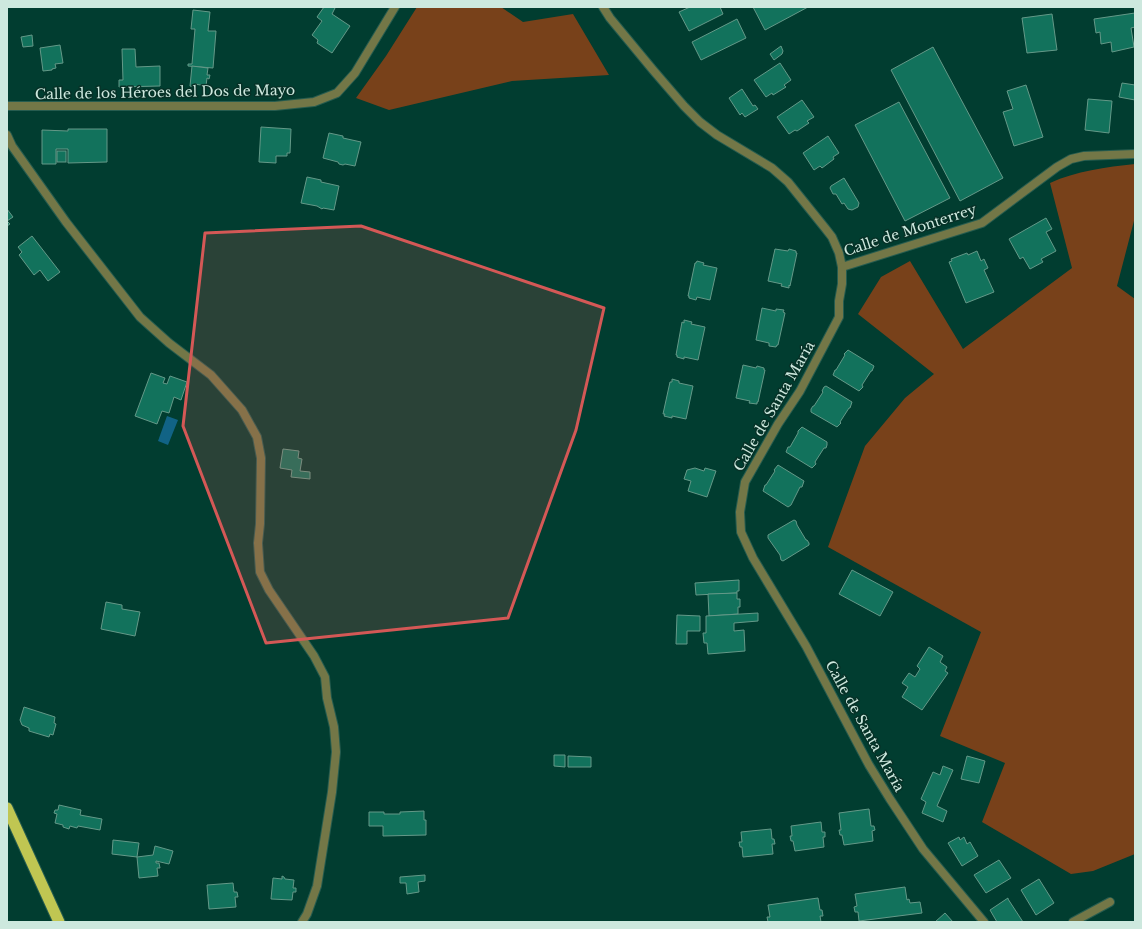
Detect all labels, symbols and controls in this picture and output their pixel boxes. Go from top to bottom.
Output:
street label: Calle de los Héroes del Dos de Mayo [35,81,295,103]
street label: Calle de Monterrey [841,200,979,260]
street label: Calle de Santa María [729,338,819,474]
street label: Calle de Santa María [821,657,909,795]

